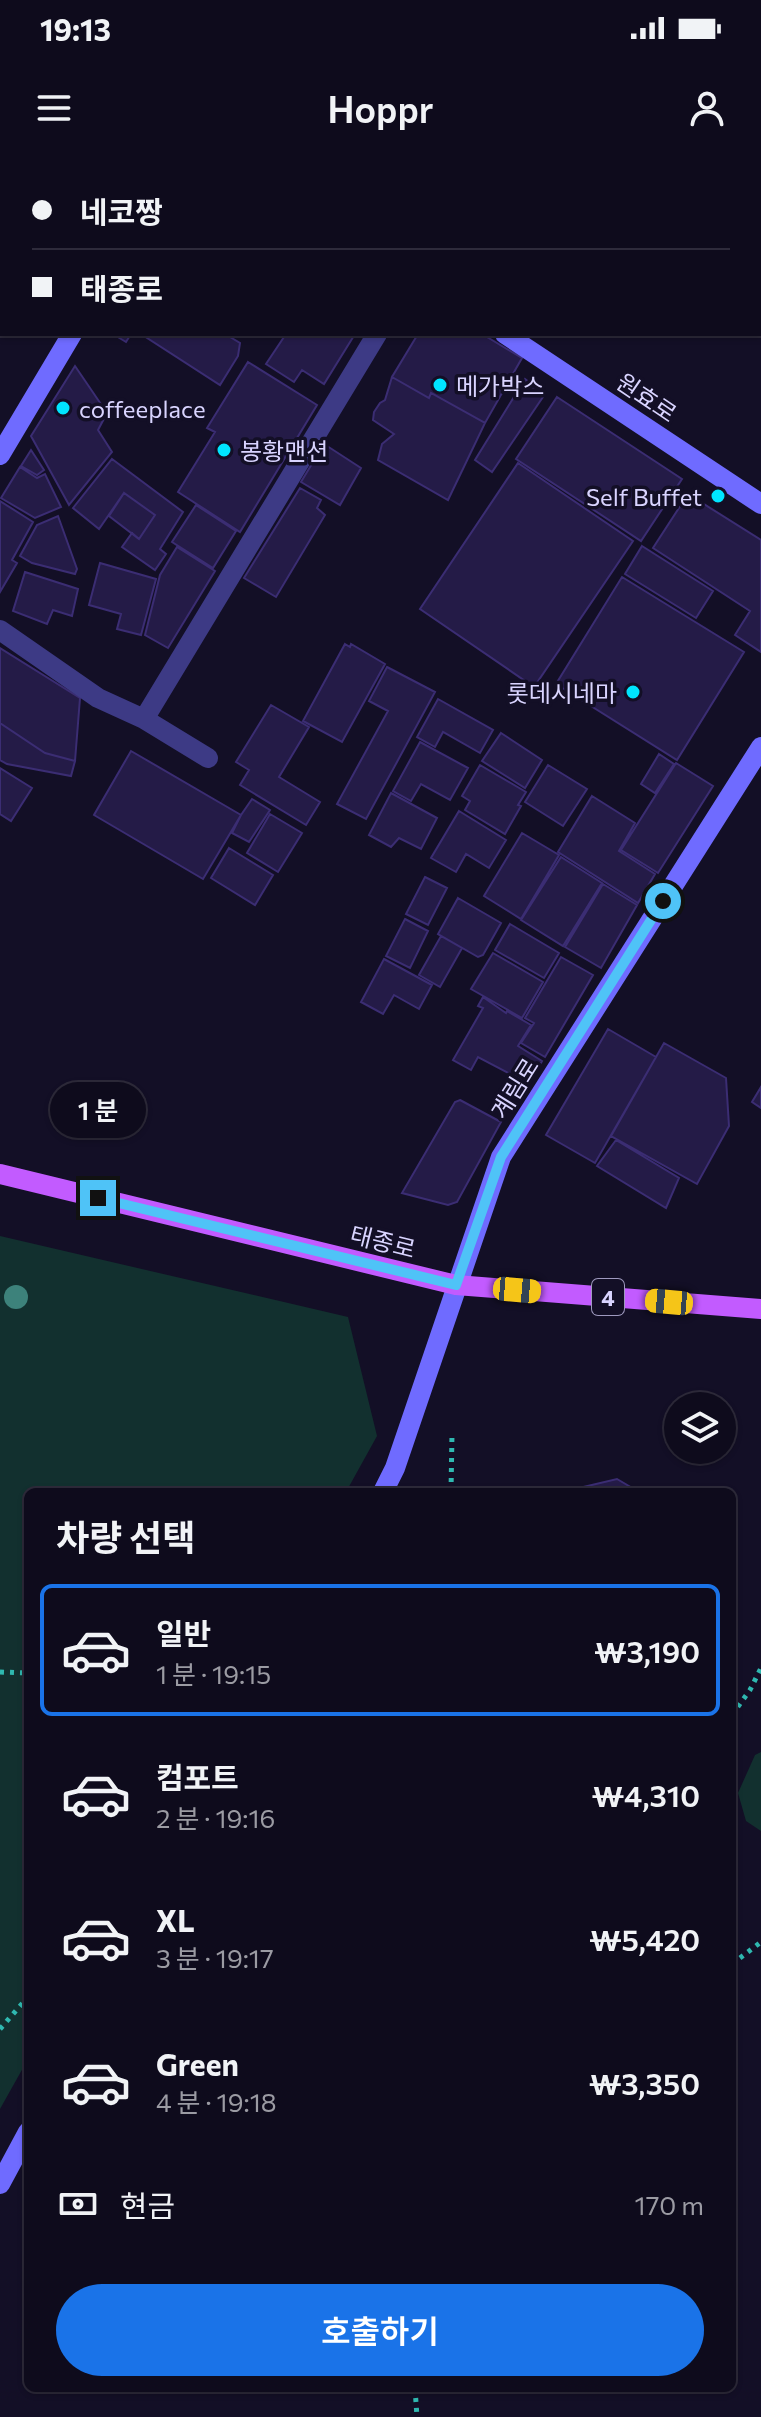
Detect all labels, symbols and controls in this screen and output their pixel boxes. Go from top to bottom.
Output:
text: 19:13 [40,10,111,47]
icon: menu [32,86,76,130]
text: Hoppr [328,86,433,130]
icon: person [685,86,729,130]
text: 네코짱 [80,192,163,229]
text: 태종로 [80,269,163,306]
street label: 원효로 [611,366,683,428]
place label: 메가박스 [456,371,544,400]
marker: 메가박스 [431,376,449,394]
place label: coffeeplace [79,394,206,423]
marker: coffeeplace [54,399,72,417]
place label: 봉황맨션 [240,436,328,465]
marker: 봉황맨션 [215,441,233,459]
place label: Self Buffet [586,482,702,511]
marker: Self Buffet [709,487,727,505]
place label: 롯데시네마 [507,678,617,707]
marker: 롯데시네마 [624,683,642,701]
route start [645,883,681,919]
street label: 계림로 [484,1052,544,1124]
callout: 1 분 [50,1082,146,1138]
text: 1 분 [78,1094,118,1125]
route end [80,1180,116,1216]
street label: 태종로 [347,1219,419,1263]
car [492,1276,542,1304]
road number: 4 [592,1279,624,1315]
car [644,1288,694,1316]
map controls [664,1392,736,1464]
button: layers [664,1392,736,1464]
text: 차량 선택 [56,1514,195,1558]
icon: car [60,1614,132,1686]
text: 일반 [156,1614,211,1651]
text: ₩3,190 [594,1632,700,1669]
text: 1 분 · 19:15 [156,1658,271,1689]
icon: car [60,1758,132,1830]
text: 컴포트 [156,1758,239,1795]
text: ₩4,310 [592,1776,700,1813]
text: 2 분 · 19:16 [156,1802,275,1833]
text: XL [156,1901,195,1938]
icon: car [60,1902,132,1974]
text: ₩5,420 [589,1920,700,1957]
text: 3 분 · 19:17 [156,1942,274,1973]
text: Green [156,2045,239,2082]
icon: car [60,2046,132,2118]
text: ₩3,350 [589,2064,700,2101]
text: 4 분 · 19:18 [156,2086,277,2117]
icon: cash [56,2182,100,2226]
text: 현금 [120,2186,175,2223]
text: 170 m [635,2189,704,2220]
button: 호출하기 [56,2284,704,2376]

